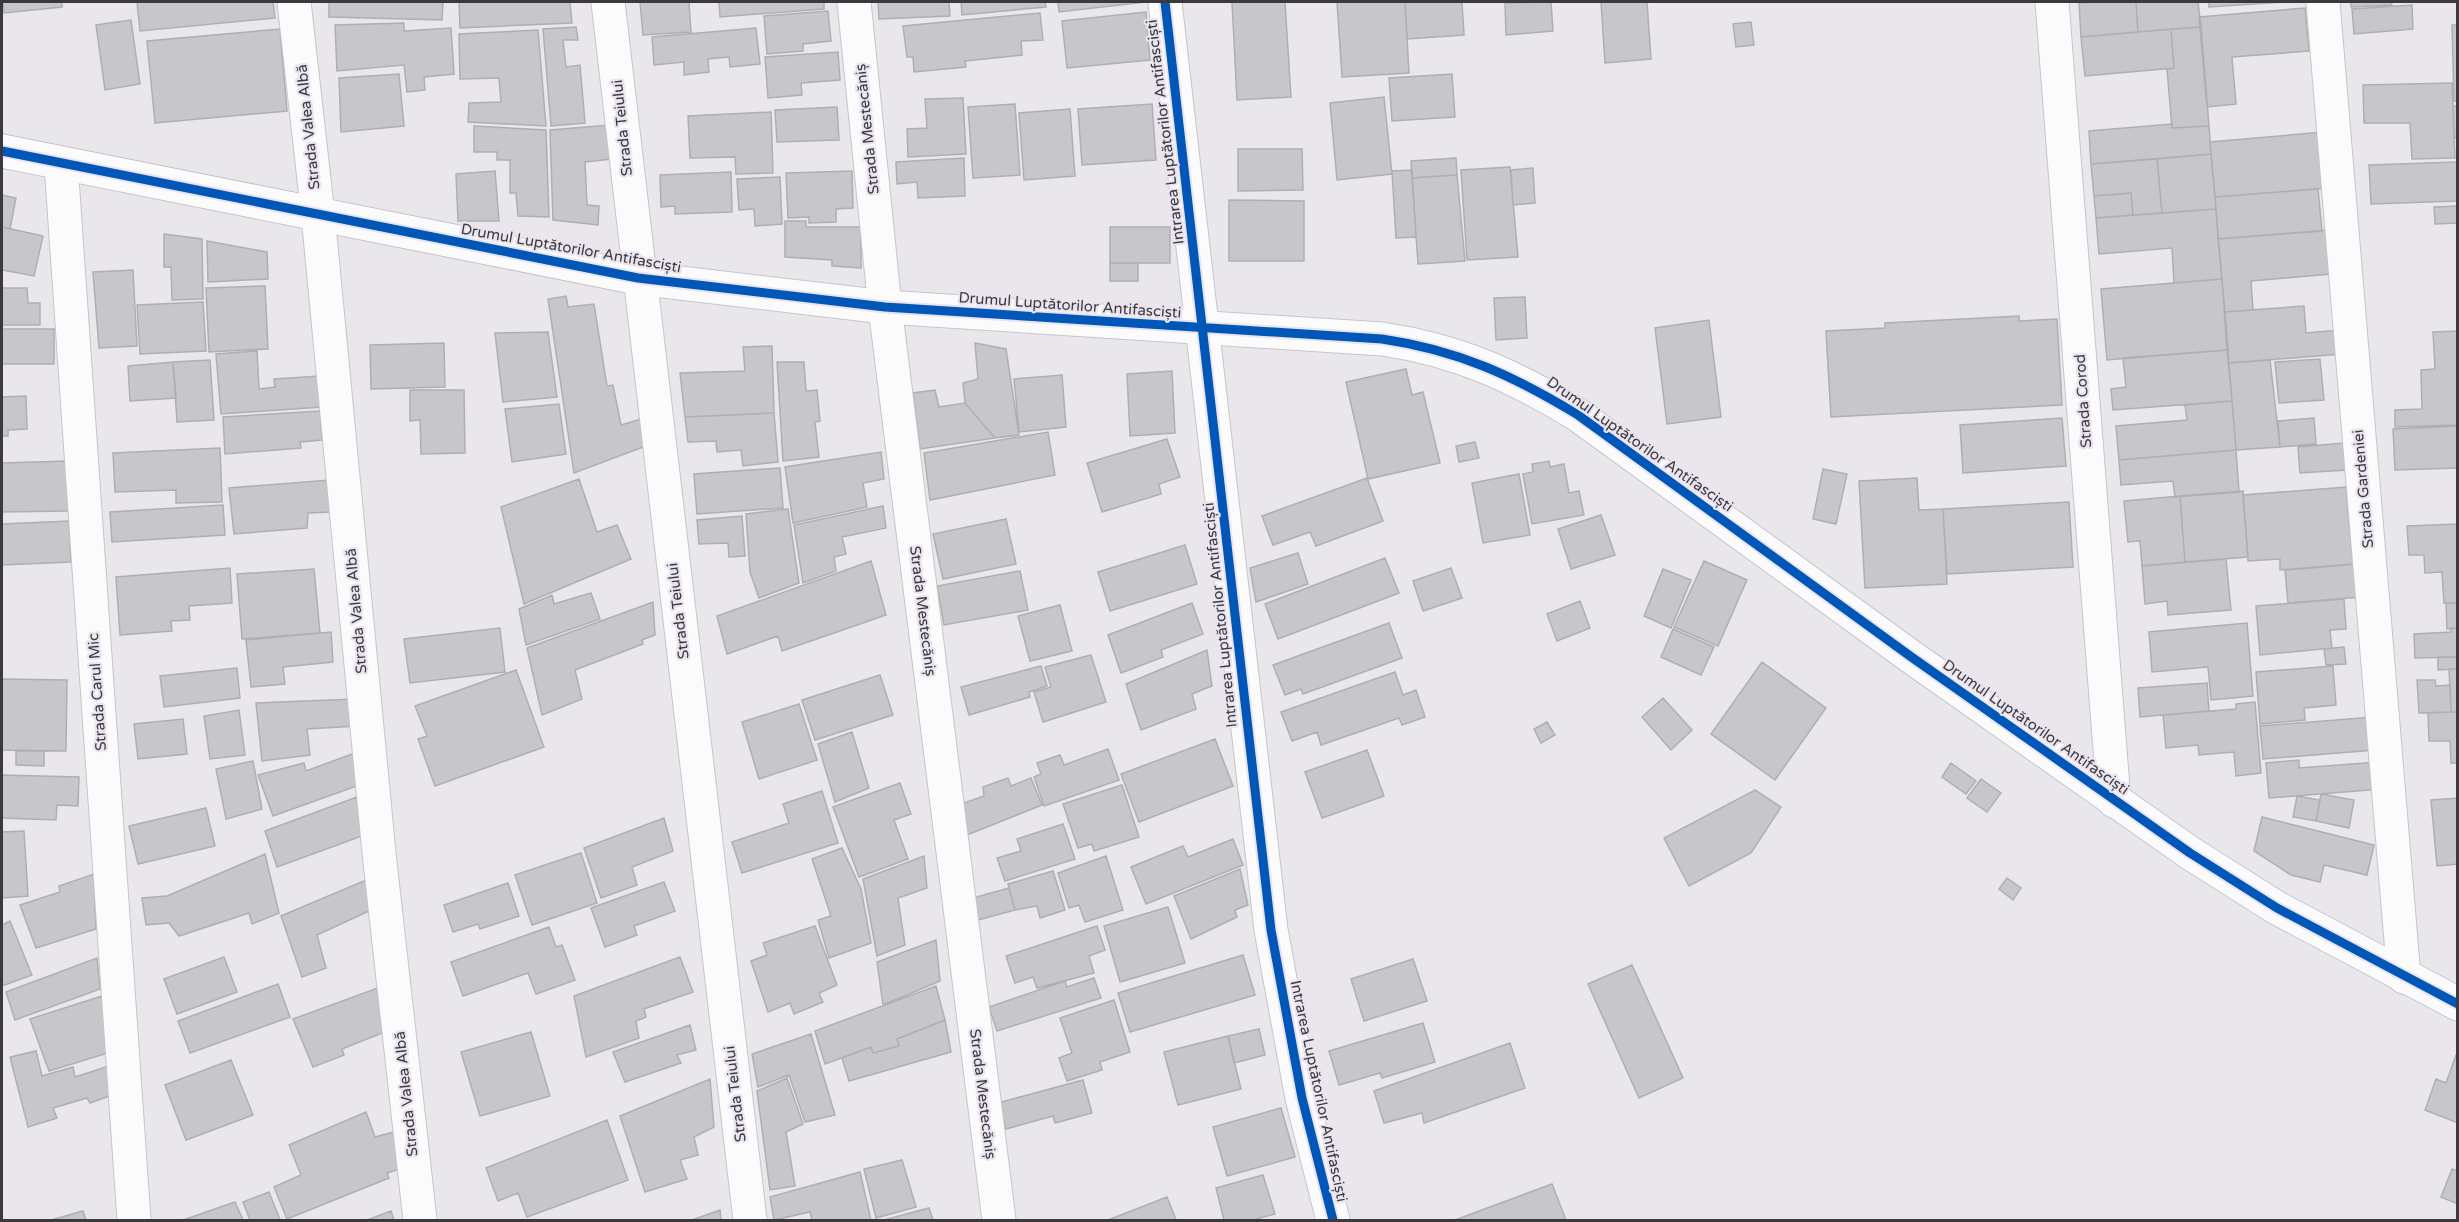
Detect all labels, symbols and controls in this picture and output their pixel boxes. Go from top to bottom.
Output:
street label: Intrarea Luptătorilor Antifasciști [1142,19,1188,245]
street label: Strada Valea Albă [292,63,324,191]
street label: Strada Mestecăniș [851,63,883,195]
street label: Strada Teiului [608,79,636,177]
street label: Drumul Luptătorilor Antifasciști [459,220,683,276]
street label: Drumul Luptătorilor Antifasciști [958,288,1182,322]
street label: Strada Corod [2071,353,2095,449]
street label: Drumul Luptătorilor Antifasciști [1543,373,1737,515]
street label: Strada Gardeniei [2349,429,2377,549]
street label: Intrarea Luptătorilor Antifasciști [1199,502,1241,728]
street label: Strada Mestecăniș [906,545,940,677]
street label: Strada Valea Albă [342,547,370,675]
street label: Strada Teiului [663,562,693,660]
street label: Strada Carul Mic [84,632,110,752]
street label: Drumul Luptătorilor Antifasciști [1939,656,2133,798]
street label: Intrarea Luptătorilor Antifasciști [1287,979,1351,1203]
street label: Strada Mestecăniș [966,1028,1000,1160]
street label: Strada Valea Albă [390,1030,422,1158]
street label: Strada Teiului [720,1045,750,1143]

